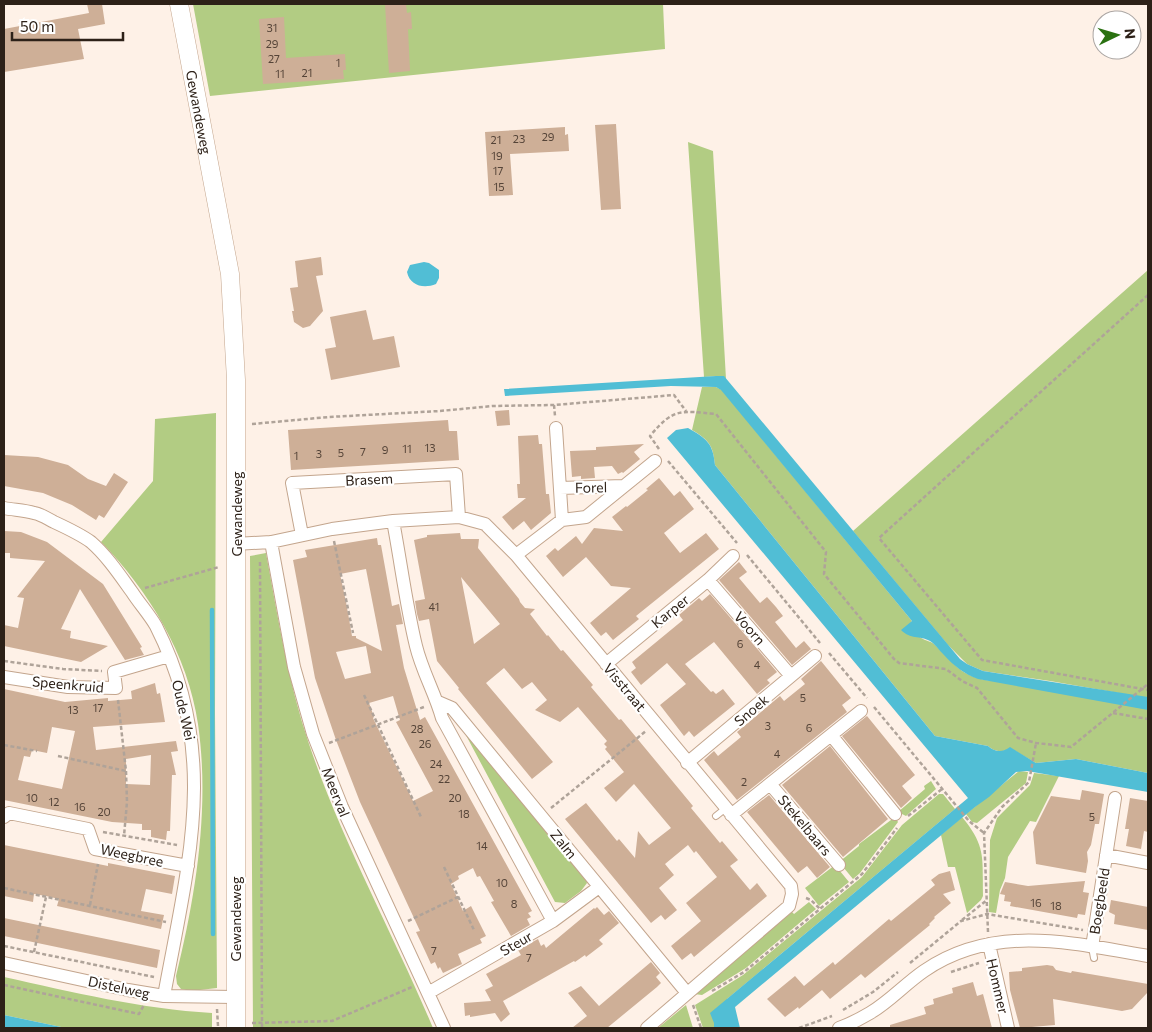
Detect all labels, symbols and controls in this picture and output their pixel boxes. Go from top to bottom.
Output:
scale bar [12,10,124,42]
north arrow [1092,10,1142,60]
text: 50 m [20,17,54,35]
house number: 31 [267,21,277,34]
text: N [1122,28,1139,40]
house number: 29 [266,37,279,50]
house number: 27 [268,52,280,65]
house number: 1 [336,56,340,69]
house number: 21 [302,66,312,79]
house number: 11 [275,67,285,80]
street label: Gewandeweg [183,69,216,156]
house number: 29 [542,130,555,143]
house number: 23 [513,132,525,145]
house number: 21 [491,133,501,146]
house number: 19 [491,149,503,162]
house number: 17 [493,164,503,177]
house number: 15 [493,180,505,193]
house number: 13 [425,441,435,454]
house number: 11 [402,442,412,455]
house number: 9 [382,443,389,456]
house number: 7 [360,445,366,458]
house number: 5 [338,446,344,459]
house number: 3 [316,447,322,460]
house number: 1 [294,449,298,462]
street label: Brasem [345,469,393,489]
street label: Gewandeweg [228,471,245,557]
street label: Forel [575,478,607,496]
street label: Karper [648,590,693,631]
house number: 41 [429,600,439,613]
street label: Voorn [731,608,769,648]
house number: 6 [737,637,744,650]
house number: 4 [754,658,761,671]
street label: Visstraat [600,660,650,715]
street label: Speenkruid [31,672,105,696]
street label: Oude Wei [169,678,199,742]
street label: Snoek [730,691,772,729]
house number: 5 [800,691,806,704]
house number: 17 [93,701,103,714]
house number: 13 [68,703,78,716]
house number: 3 [765,719,771,732]
house number: 6 [806,721,813,734]
house number: 28 [411,722,424,735]
house number: 26 [419,737,432,750]
house number: 4 [774,747,781,760]
house number: 24 [430,757,443,770]
street label: Meerval [318,765,354,819]
house number: 22 [438,772,450,785]
house number: 2 [741,775,747,788]
house number: 10 [26,791,38,804]
house number: 20 [448,791,462,804]
street label: Stekelbaars [775,791,835,859]
house number: 12 [49,795,59,808]
house number: 16 [74,800,86,813]
house number: 20 [97,805,111,818]
house number: 18 [458,807,470,820]
house number: 5 [1089,810,1095,823]
street label: Zalm [547,826,581,862]
house number: 14 [476,839,488,852]
street label: Weegbree [99,840,165,870]
street label: Boegbeeld [1085,867,1113,935]
street label: Gewandeweg [227,876,244,962]
house number: 10 [496,876,508,889]
house number: 16 [1030,896,1042,909]
house number: 8 [511,897,518,910]
house number: 18 [1050,899,1062,912]
street label: Steur [497,927,536,959]
house number: 7 [431,944,437,957]
house number: 7 [526,951,532,964]
street label: Hommer [983,957,1013,1016]
street label: Distelweg [87,972,152,1002]

